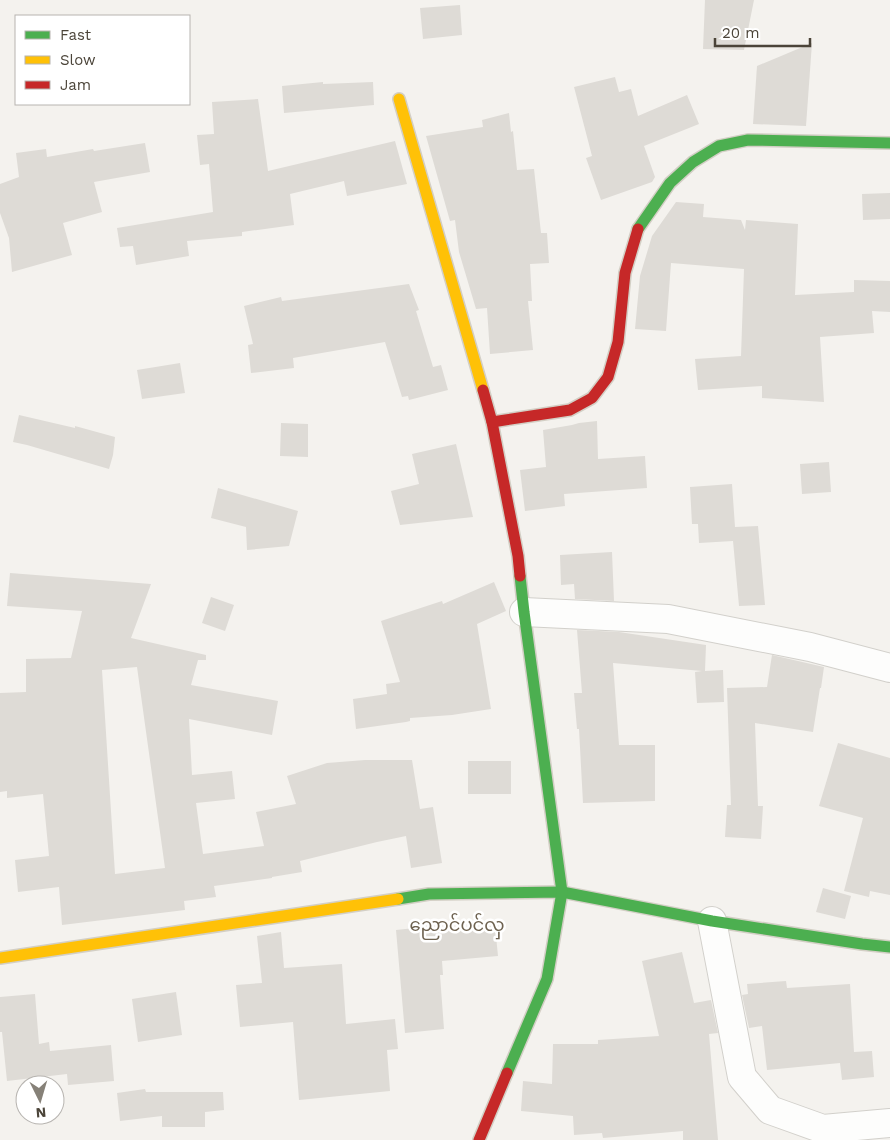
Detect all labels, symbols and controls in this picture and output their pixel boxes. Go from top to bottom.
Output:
legend [15,15,190,105]
scale bar [715,15,810,47]
text: 20 m [722,24,760,42]
text: Fast [60,26,92,44]
text: Slow [60,51,96,69]
text: Jam [60,76,91,94]
district label: ညောင်ပင်လှ [409,912,505,940]
north arrow [15,1075,65,1125]
text: N [35,1105,47,1121]

